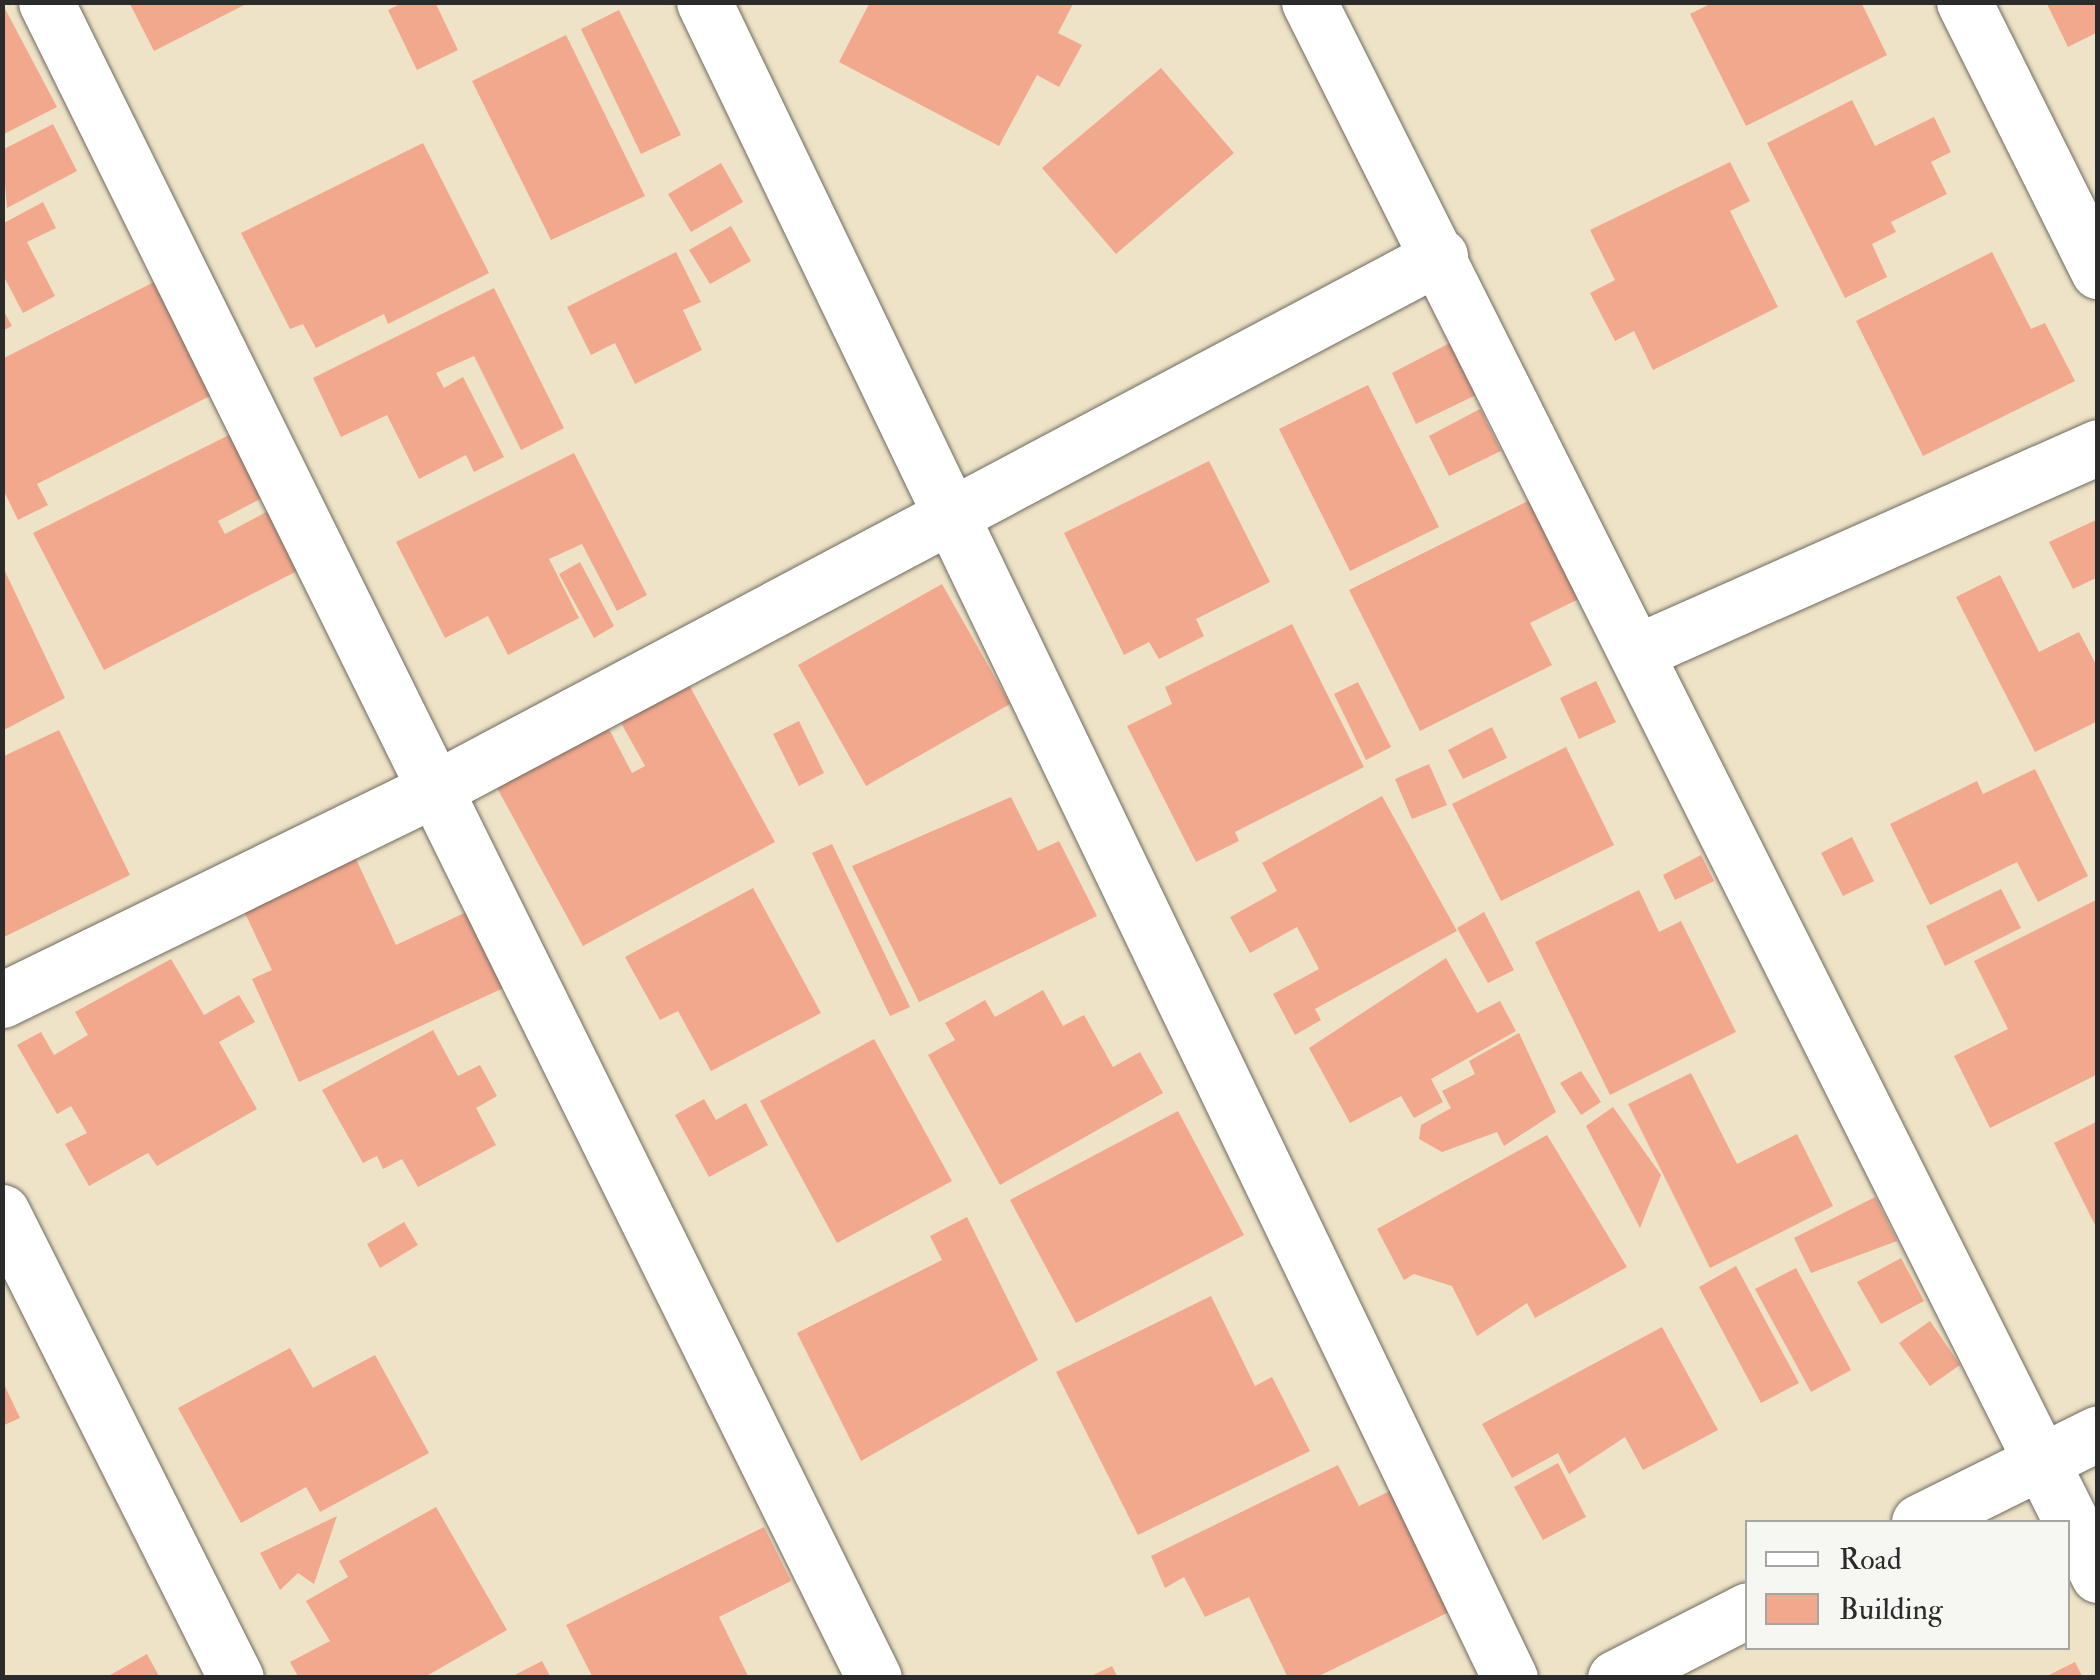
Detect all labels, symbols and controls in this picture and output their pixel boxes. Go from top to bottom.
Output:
legend [1745,1520,2070,1650]
text: Road [1839,1541,1902,1578]
text: Building [1839,1591,1943,1628]

